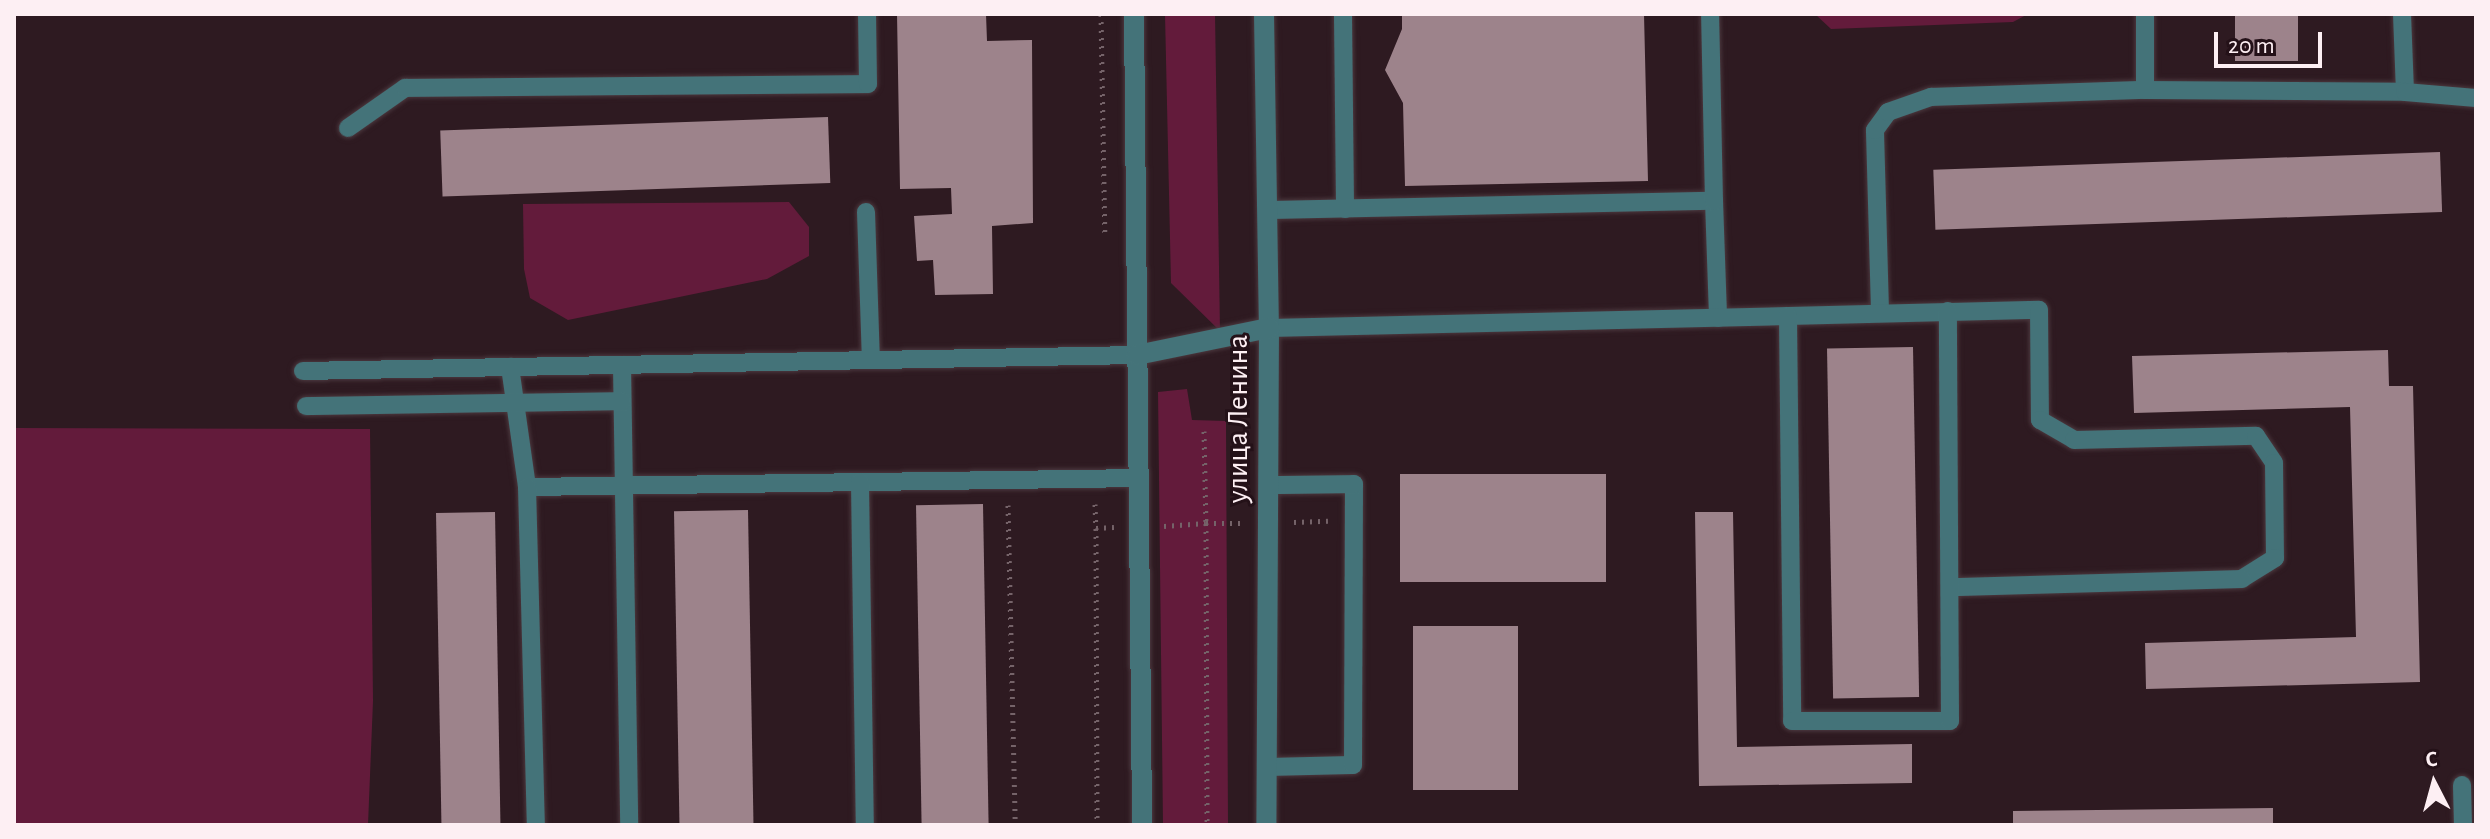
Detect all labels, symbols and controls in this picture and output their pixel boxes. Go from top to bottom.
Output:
scale bar [2218,16,2326,66]
text: 20 m [2228,34,2275,58]
street label: улица Ленина [1220,335,1256,503]
north arrow [2394,743,2474,823]
text: С [2424,748,2439,771]

